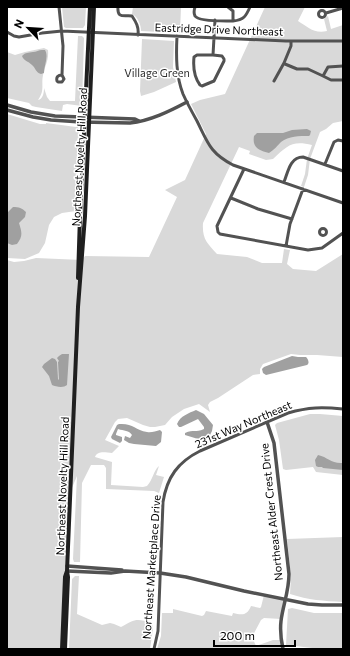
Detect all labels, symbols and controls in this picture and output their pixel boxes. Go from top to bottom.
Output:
north arrow [8,8,48,48]
text: N [11,17,26,30]
street label: Eastridge Drive Northeast [154,20,284,38]
park label: Village Green [124,66,190,79]
street label: Northeast Novelty Hill Road [69,87,89,227]
street label: 231st Way Northeast [193,398,294,450]
street label: Northeast Novelty Hill Road [53,416,71,556]
street label: Northeast Alder Crest Drive [257,443,285,581]
street label: Northeast Marketplace Drive [139,494,163,640]
scale bar [214,622,295,648]
text: 200 m [220,628,255,642]

